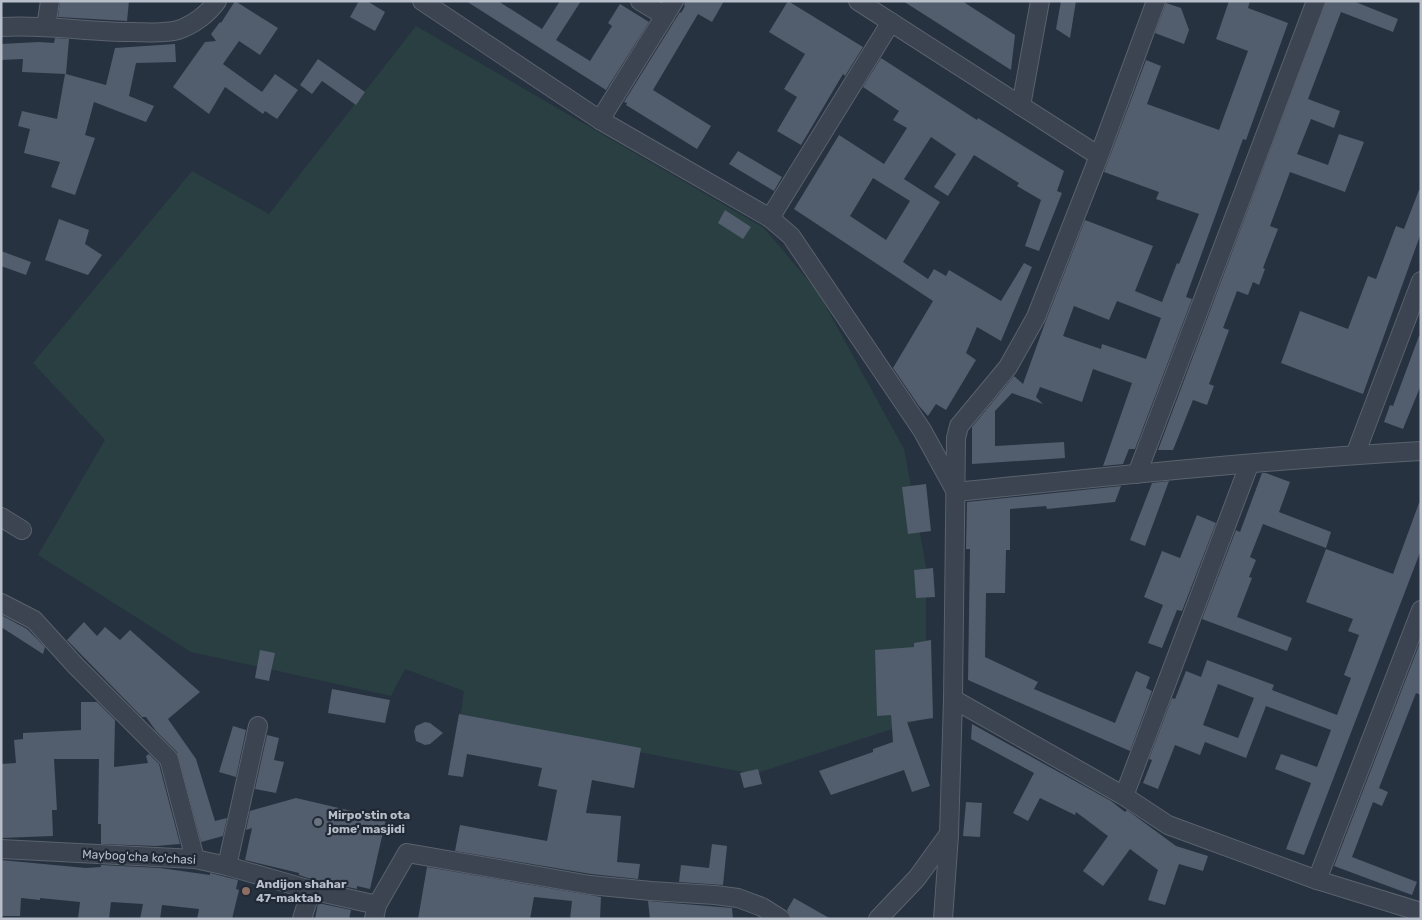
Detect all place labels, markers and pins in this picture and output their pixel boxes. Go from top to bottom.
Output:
place label: Mirpo'stin ota jome' masjidi [327,808,410,836]
marker: Mirpo'stin ota jome' masjidi [312,816,324,828]
place label: Andijon shahar 47-maktab [256,877,347,905]
marker: Andijon shahar 47-maktab [240,885,252,897]

